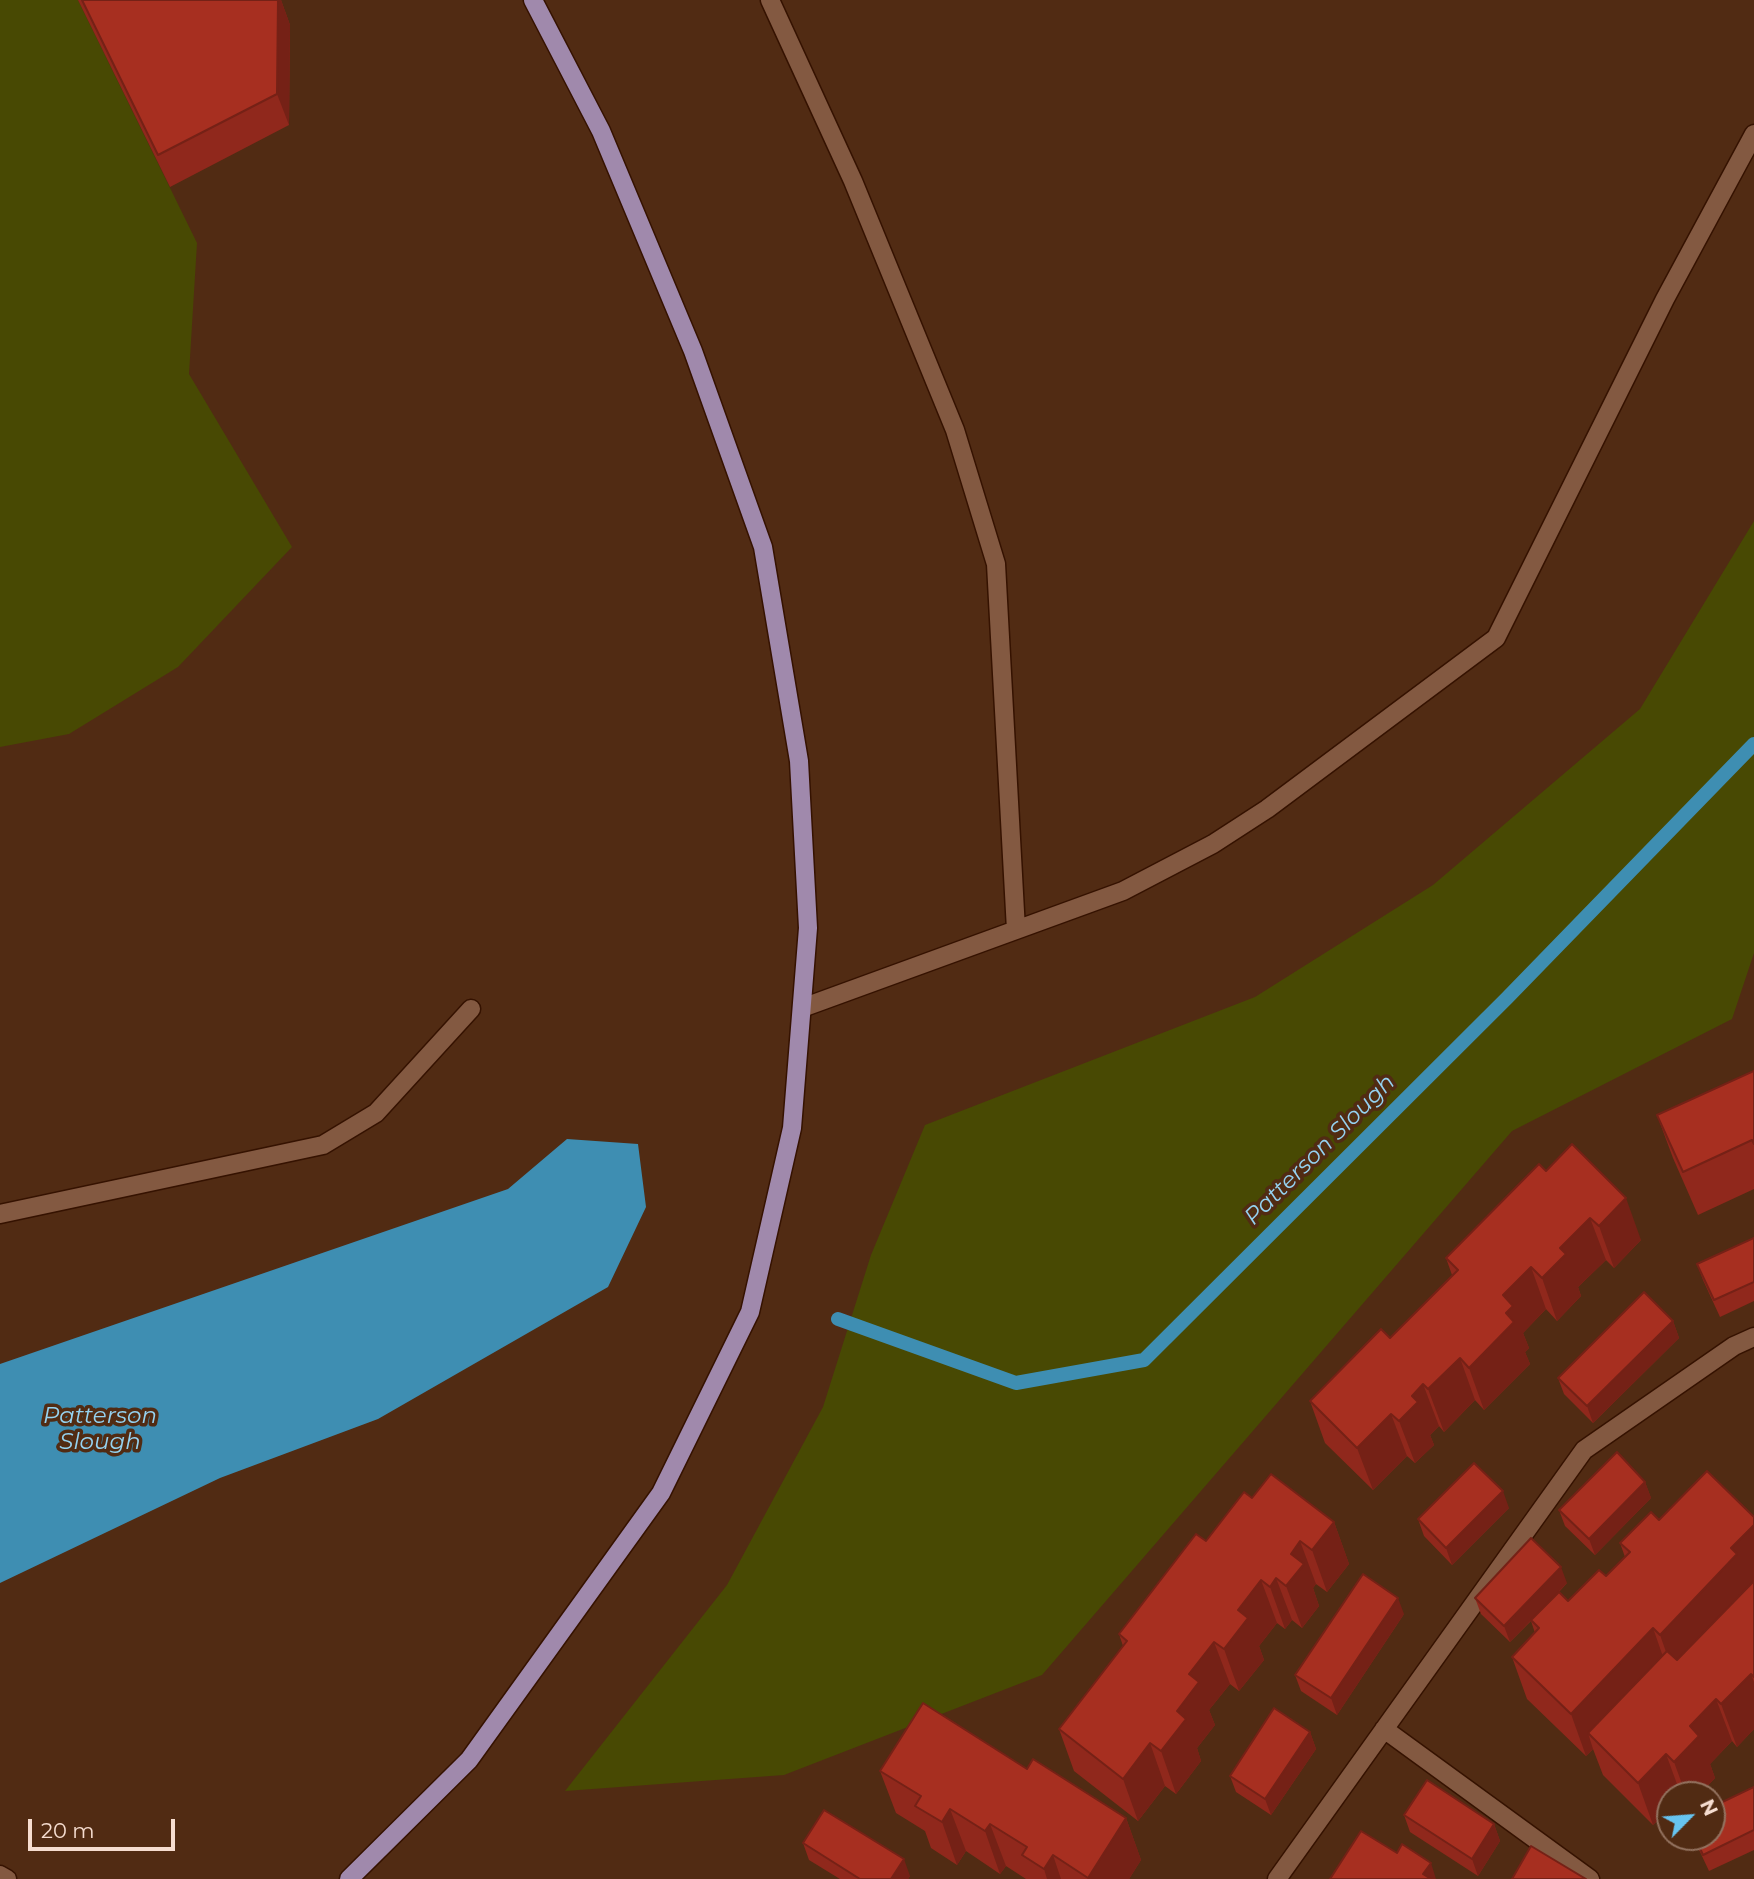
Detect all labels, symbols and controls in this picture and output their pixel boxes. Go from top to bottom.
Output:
water label: Patterson Slough [1239,1069,1401,1231]
water label: Patterson Slough [43,1402,157,1456]
north arrow [1656,1781,1726,1851]
text: N [1695,1796,1722,1820]
scale bar [32,1806,178,1850]
text: 20 m [41,1818,95,1843]

